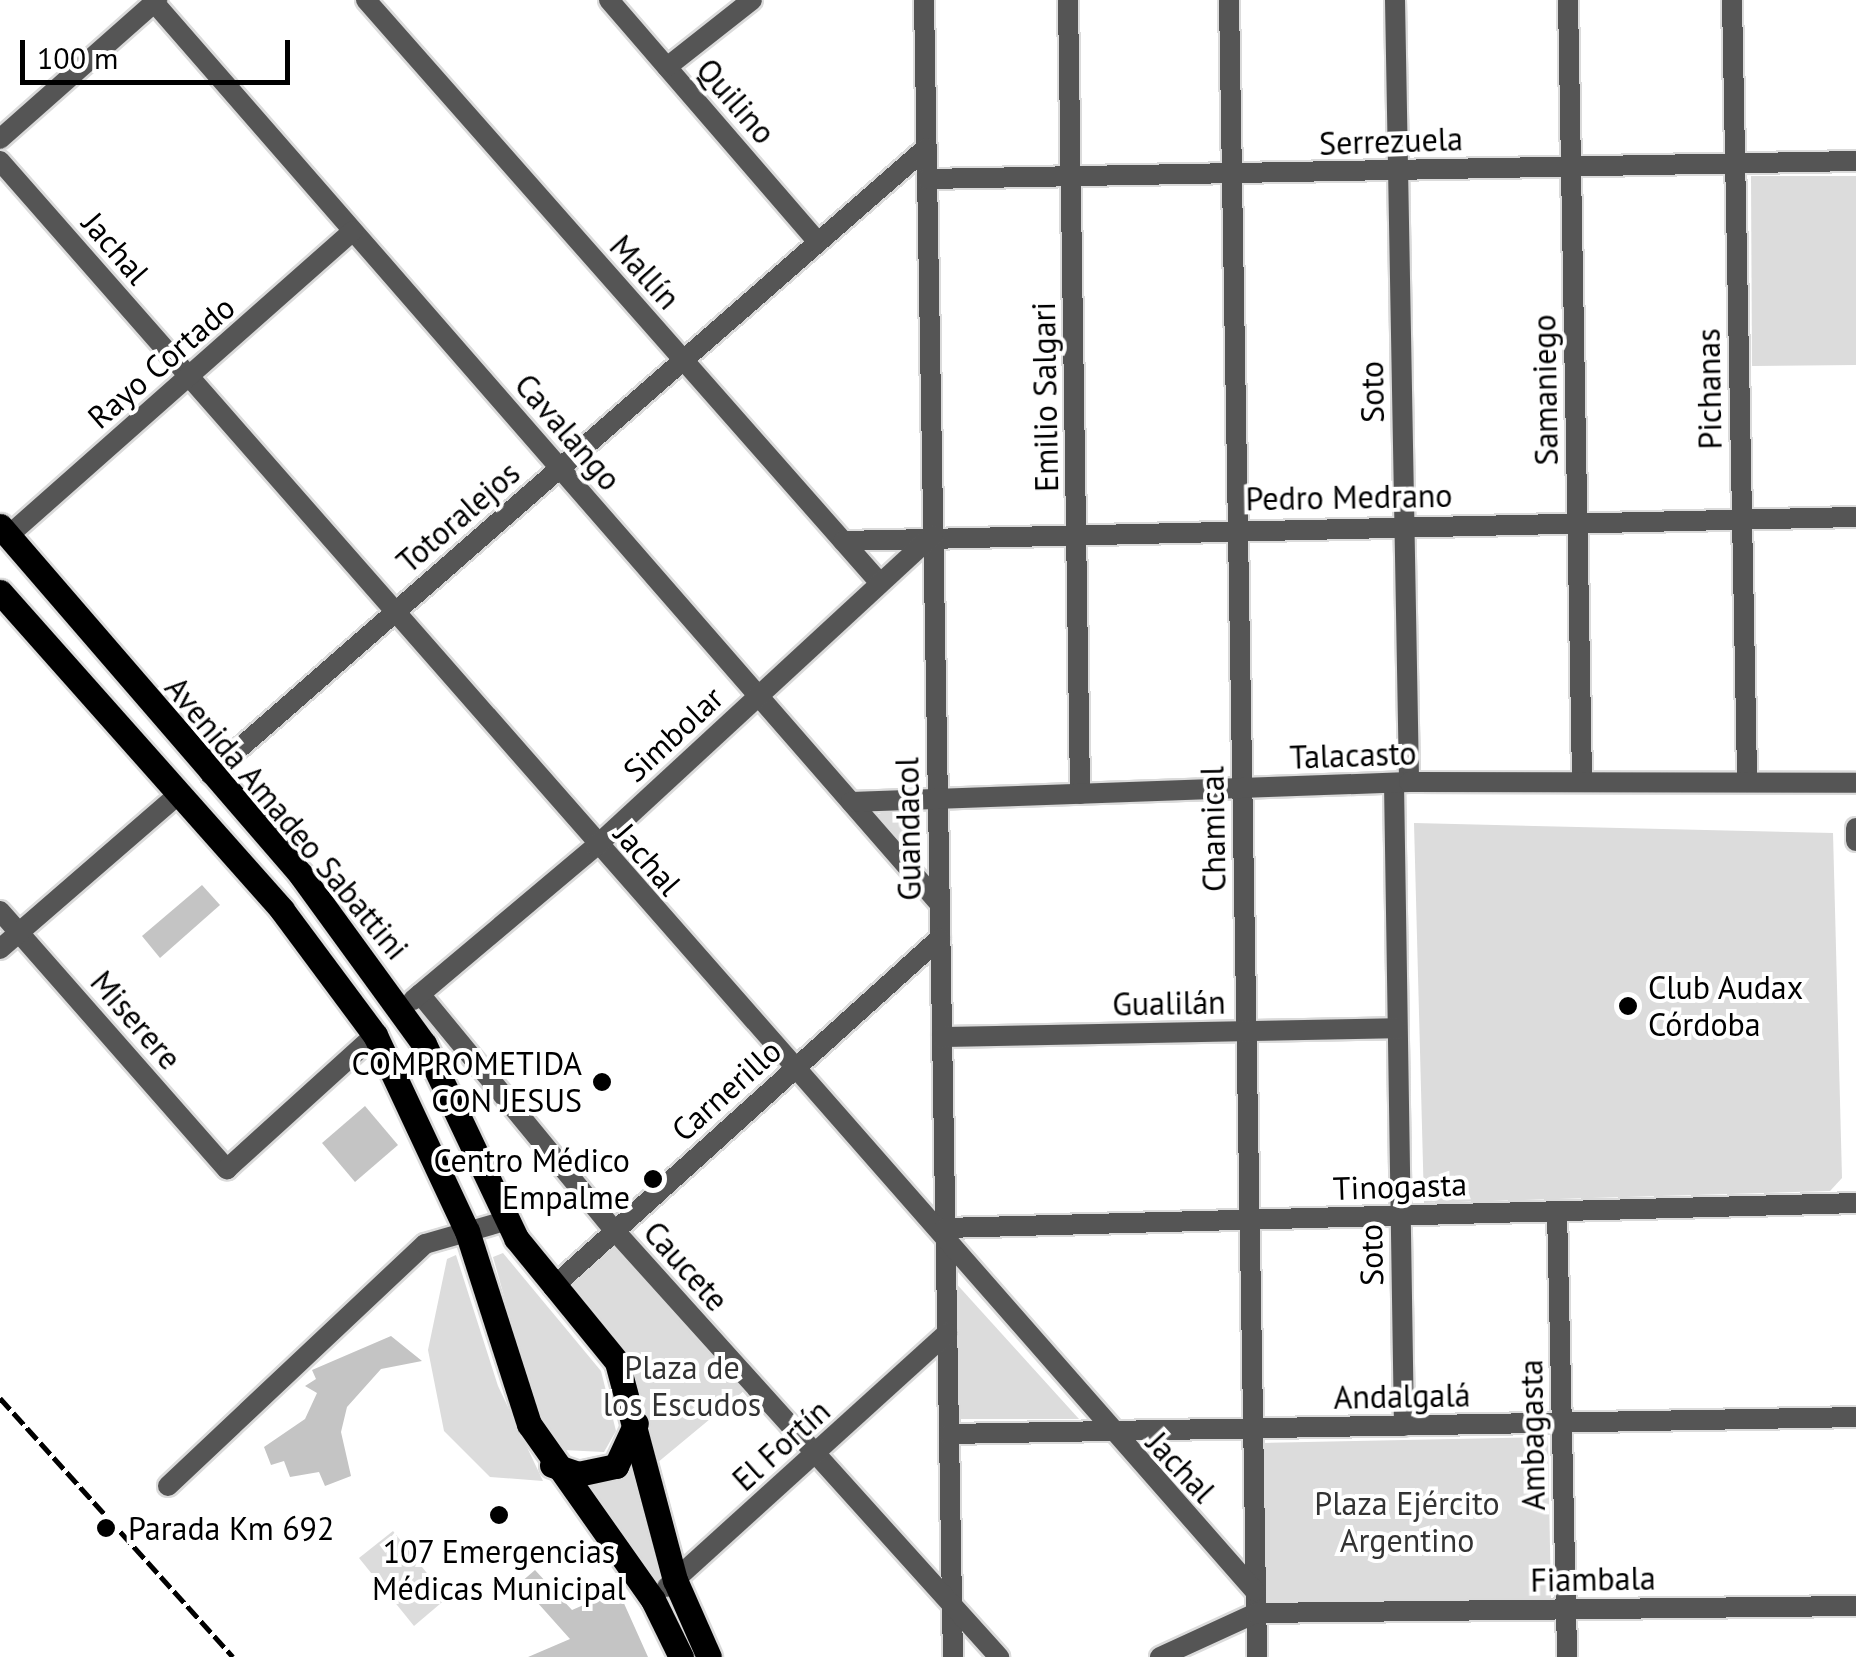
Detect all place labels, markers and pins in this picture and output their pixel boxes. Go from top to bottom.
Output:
place label: Club Audax Córdoba [1648,969,1804,1044]
marker: Club Audax Córdoba [1617,995,1639,1017]
place label: COMPROMETIDA CON JESUS [352,1045,582,1120]
marker: COMPROMETIDA CON JESUS [591,1071,613,1093]
place label: Centro Médico Empalme [433,1142,630,1217]
marker: Centro Médico Empalme [640,1166,666,1192]
marker: 107 Emergencias Médicas Municipal [486,1502,512,1528]
place label: Parada Km 692 [128,1509,334,1547]
marker: Parada Km 692 [93,1515,119,1541]
place label: 107 Emergencias Médicas Municipal [372,1533,626,1608]

